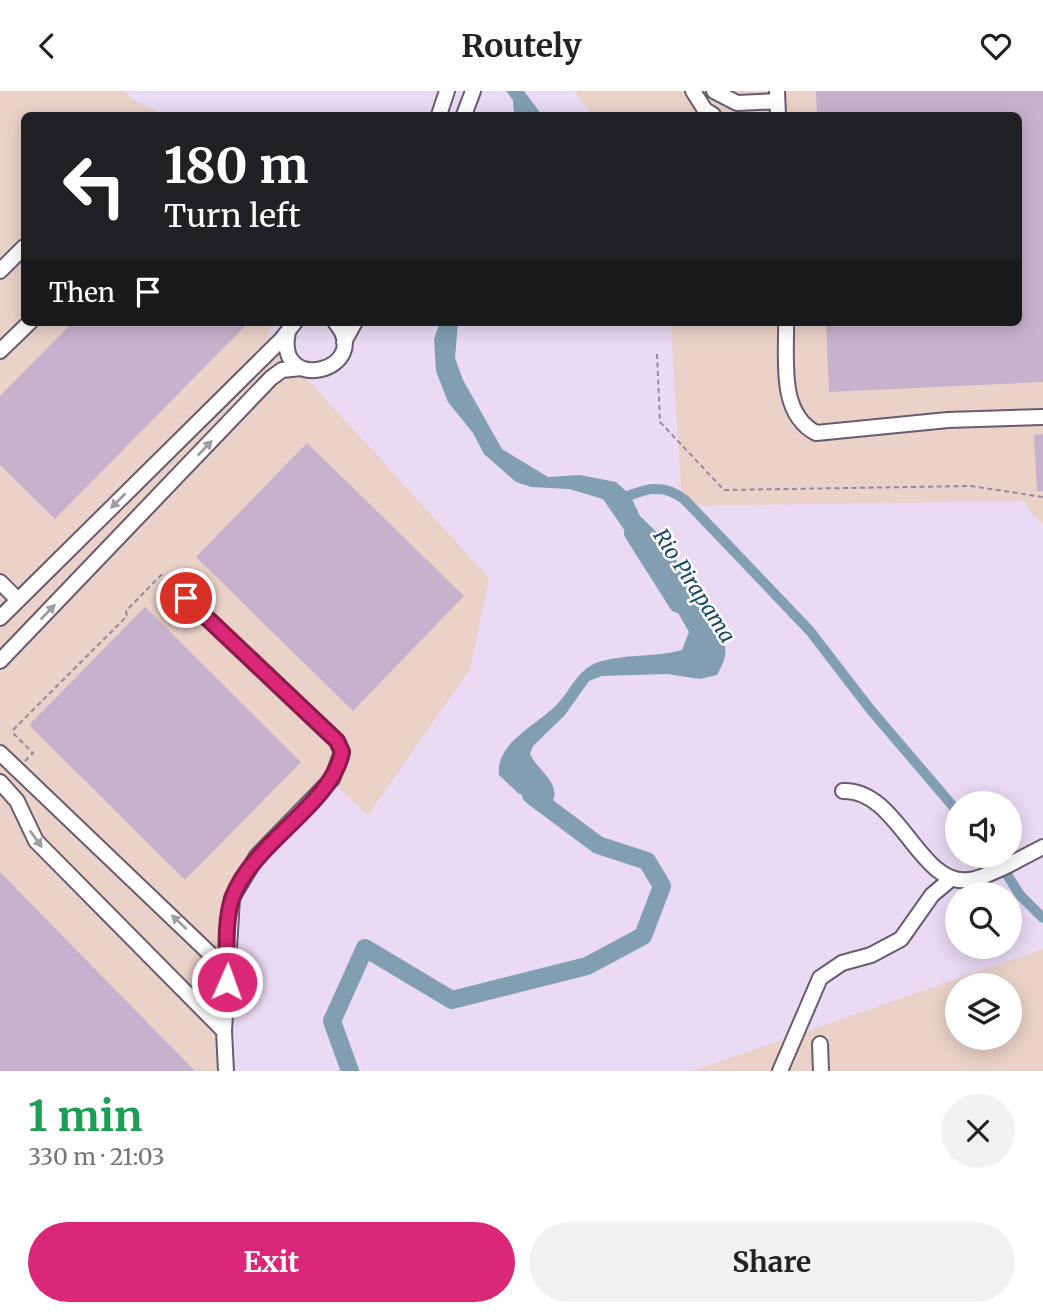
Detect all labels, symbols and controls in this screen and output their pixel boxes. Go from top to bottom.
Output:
text: Routely [461,26,582,66]
icon: back [28,27,66,65]
icon: heart [977,27,1015,65]
text: 180 m [164,135,309,196]
icon: left [49,140,140,231]
text: Turn left [164,196,301,236]
icon: arrive [129,273,167,311]
text: Then [49,276,115,309]
one-way arrow [196,439,213,456]
one-way arrow [110,492,126,509]
water label: Rio Pirapama [648,524,741,648]
pin [156,568,216,628]
icon: arrive [167,579,205,617]
one-way arrow [39,604,55,621]
map controls [945,791,1022,1050]
button: sound [945,791,1022,868]
one-way arrow [29,830,43,848]
button: search [945,882,1022,959]
one-way arrow [171,914,188,930]
position arrow [190,945,264,1019]
button: layers [945,973,1022,1050]
text: 1 min [28,1090,142,1142]
button: close [941,1094,1015,1168]
text: 330 m · 21:03 [28,1142,165,1171]
button: Exit [28,1222,515,1302]
button: Share [529,1222,1015,1302]

